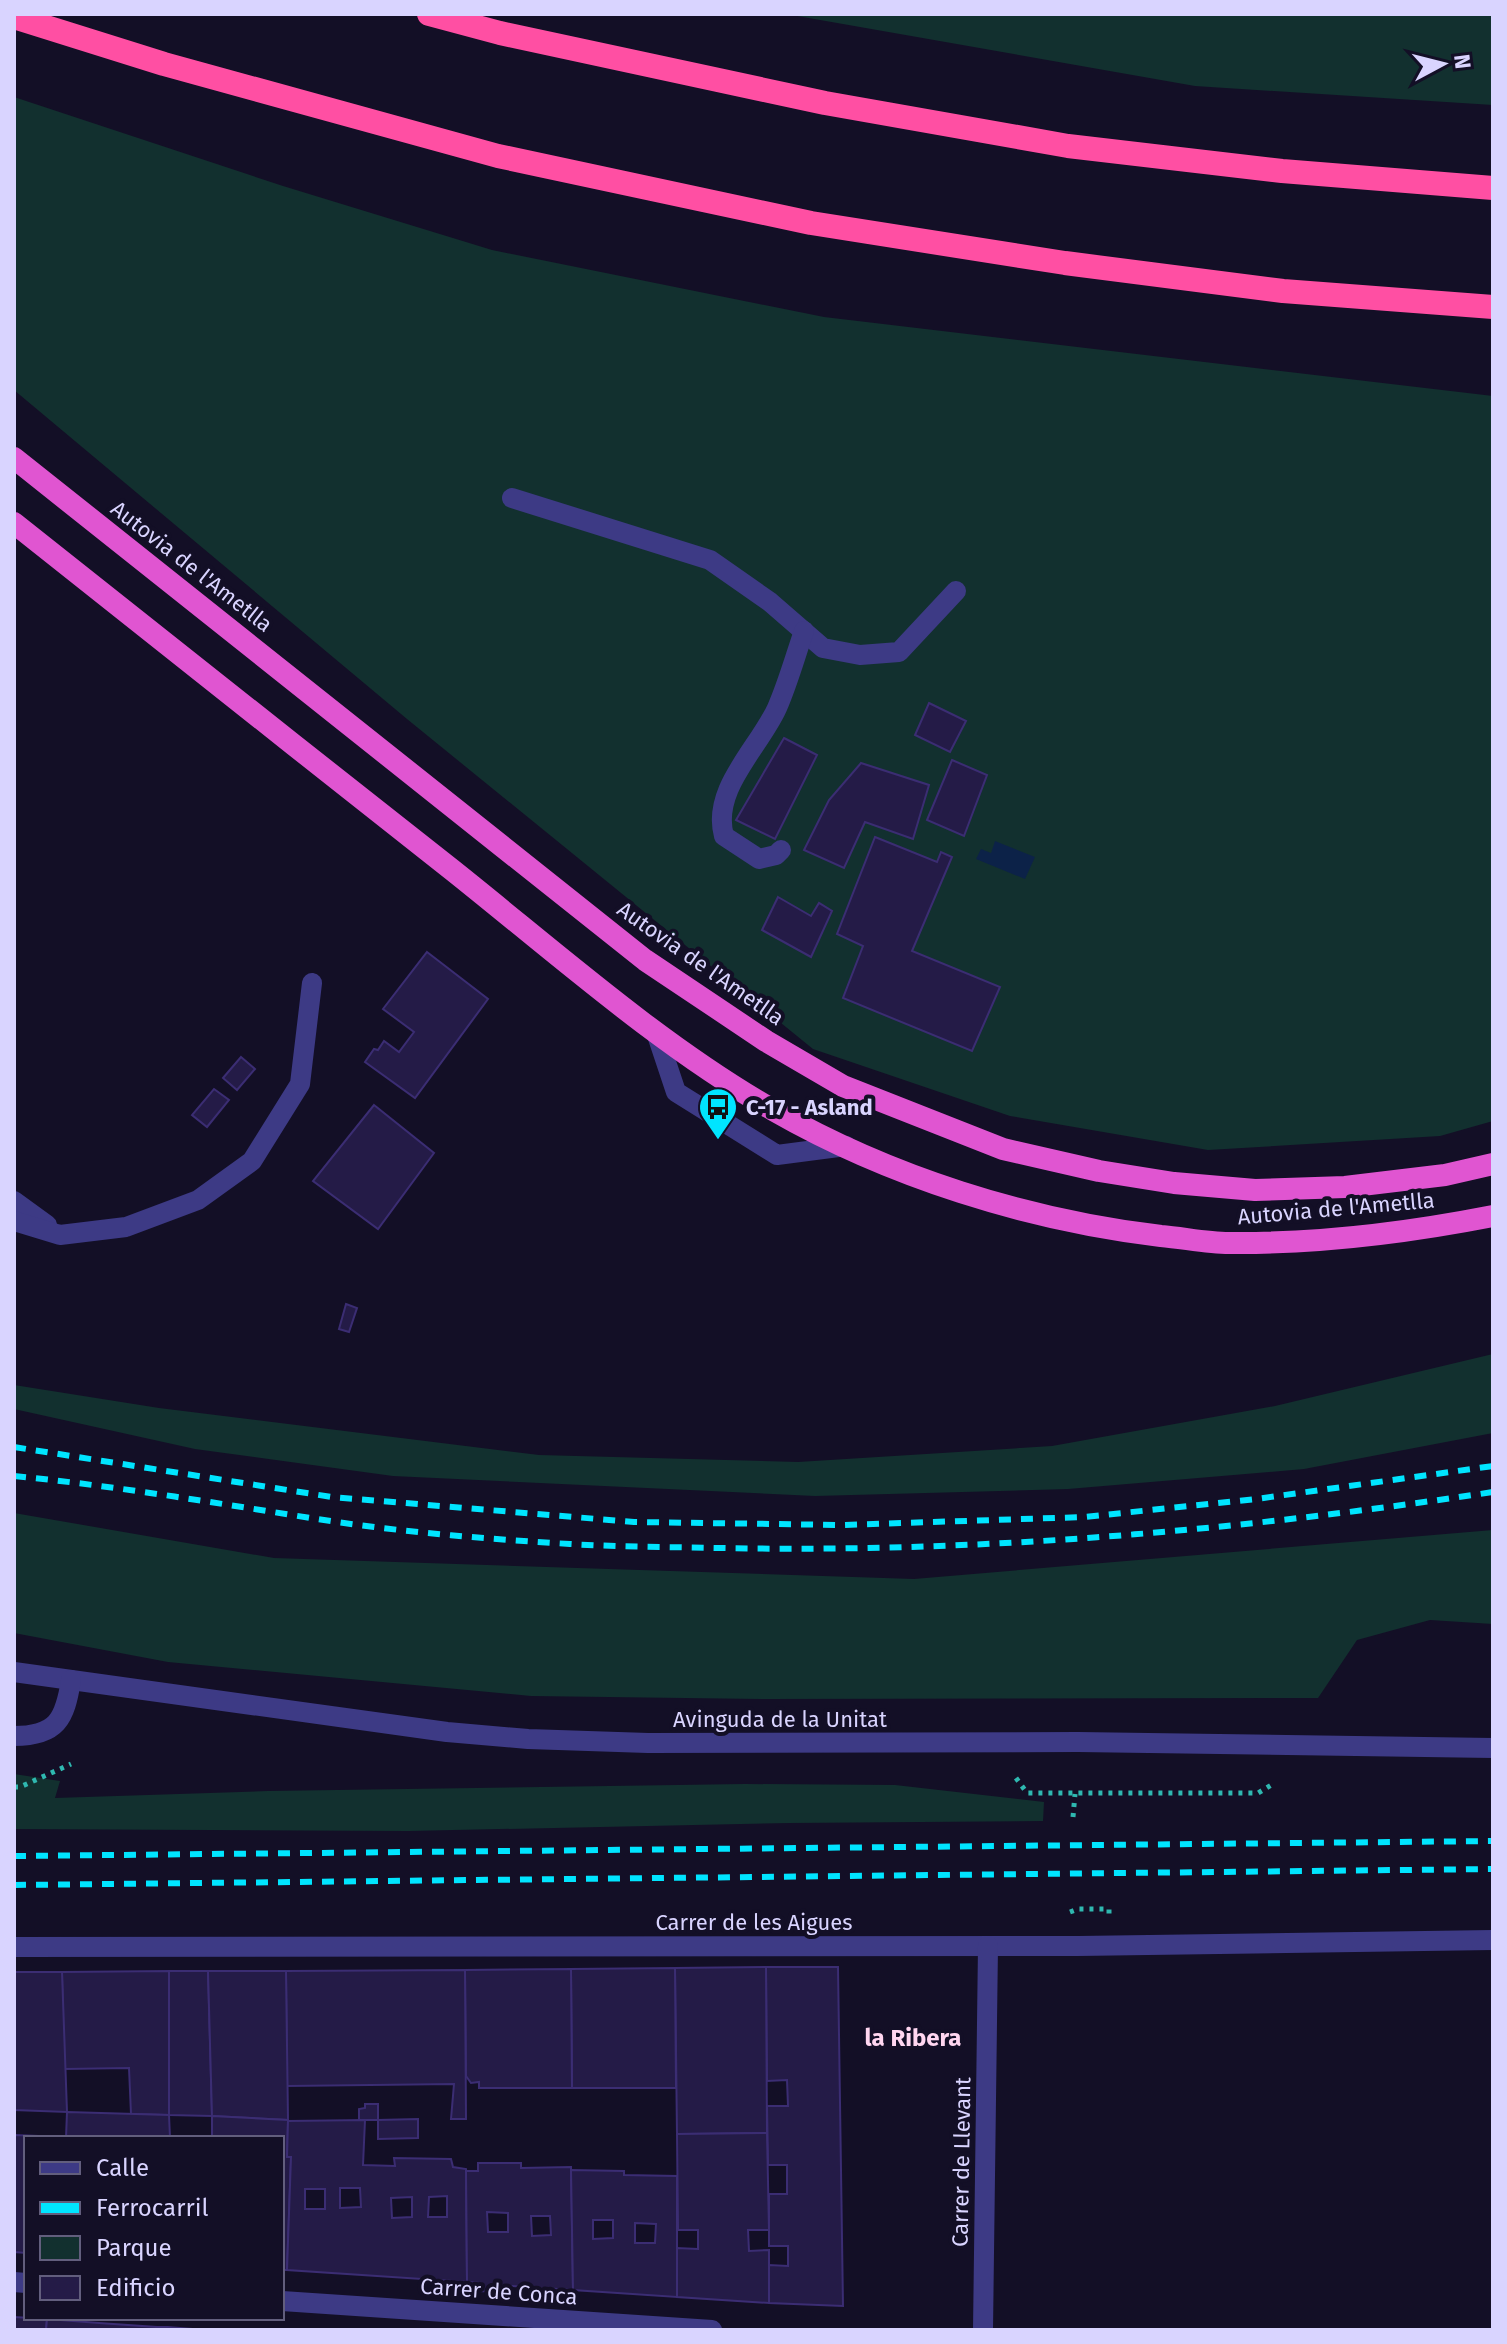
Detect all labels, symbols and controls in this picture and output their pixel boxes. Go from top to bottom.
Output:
north arrow [1403,24,1483,104]
text: N [1448,53,1477,71]
street label: Autovia de l'Ametlla [105,495,278,638]
street label: Autovia de l'Ametlla [612,896,789,1031]
bus stop icon: C-17 - Asland [697,1086,739,1141]
place label: C-17 - Asland [746,1094,873,1121]
street label: Autovia de l'Ametlla [1236,1186,1436,1231]
street label: Avinguda de la Unitat [673,1706,887,1733]
street label: Carrer de les Aigues [655,1909,853,1936]
district label: la Ribera [865,2024,961,2052]
street label: Carrer de Llevant [947,2077,976,2247]
legend [24,2136,284,2320]
text: Calle [96,2154,149,2182]
text: Ferrocarril [96,2194,208,2222]
text: Parque [96,2234,172,2262]
street label: Carrer de Conca [419,2273,579,2310]
text: Edificio [96,2274,176,2302]

